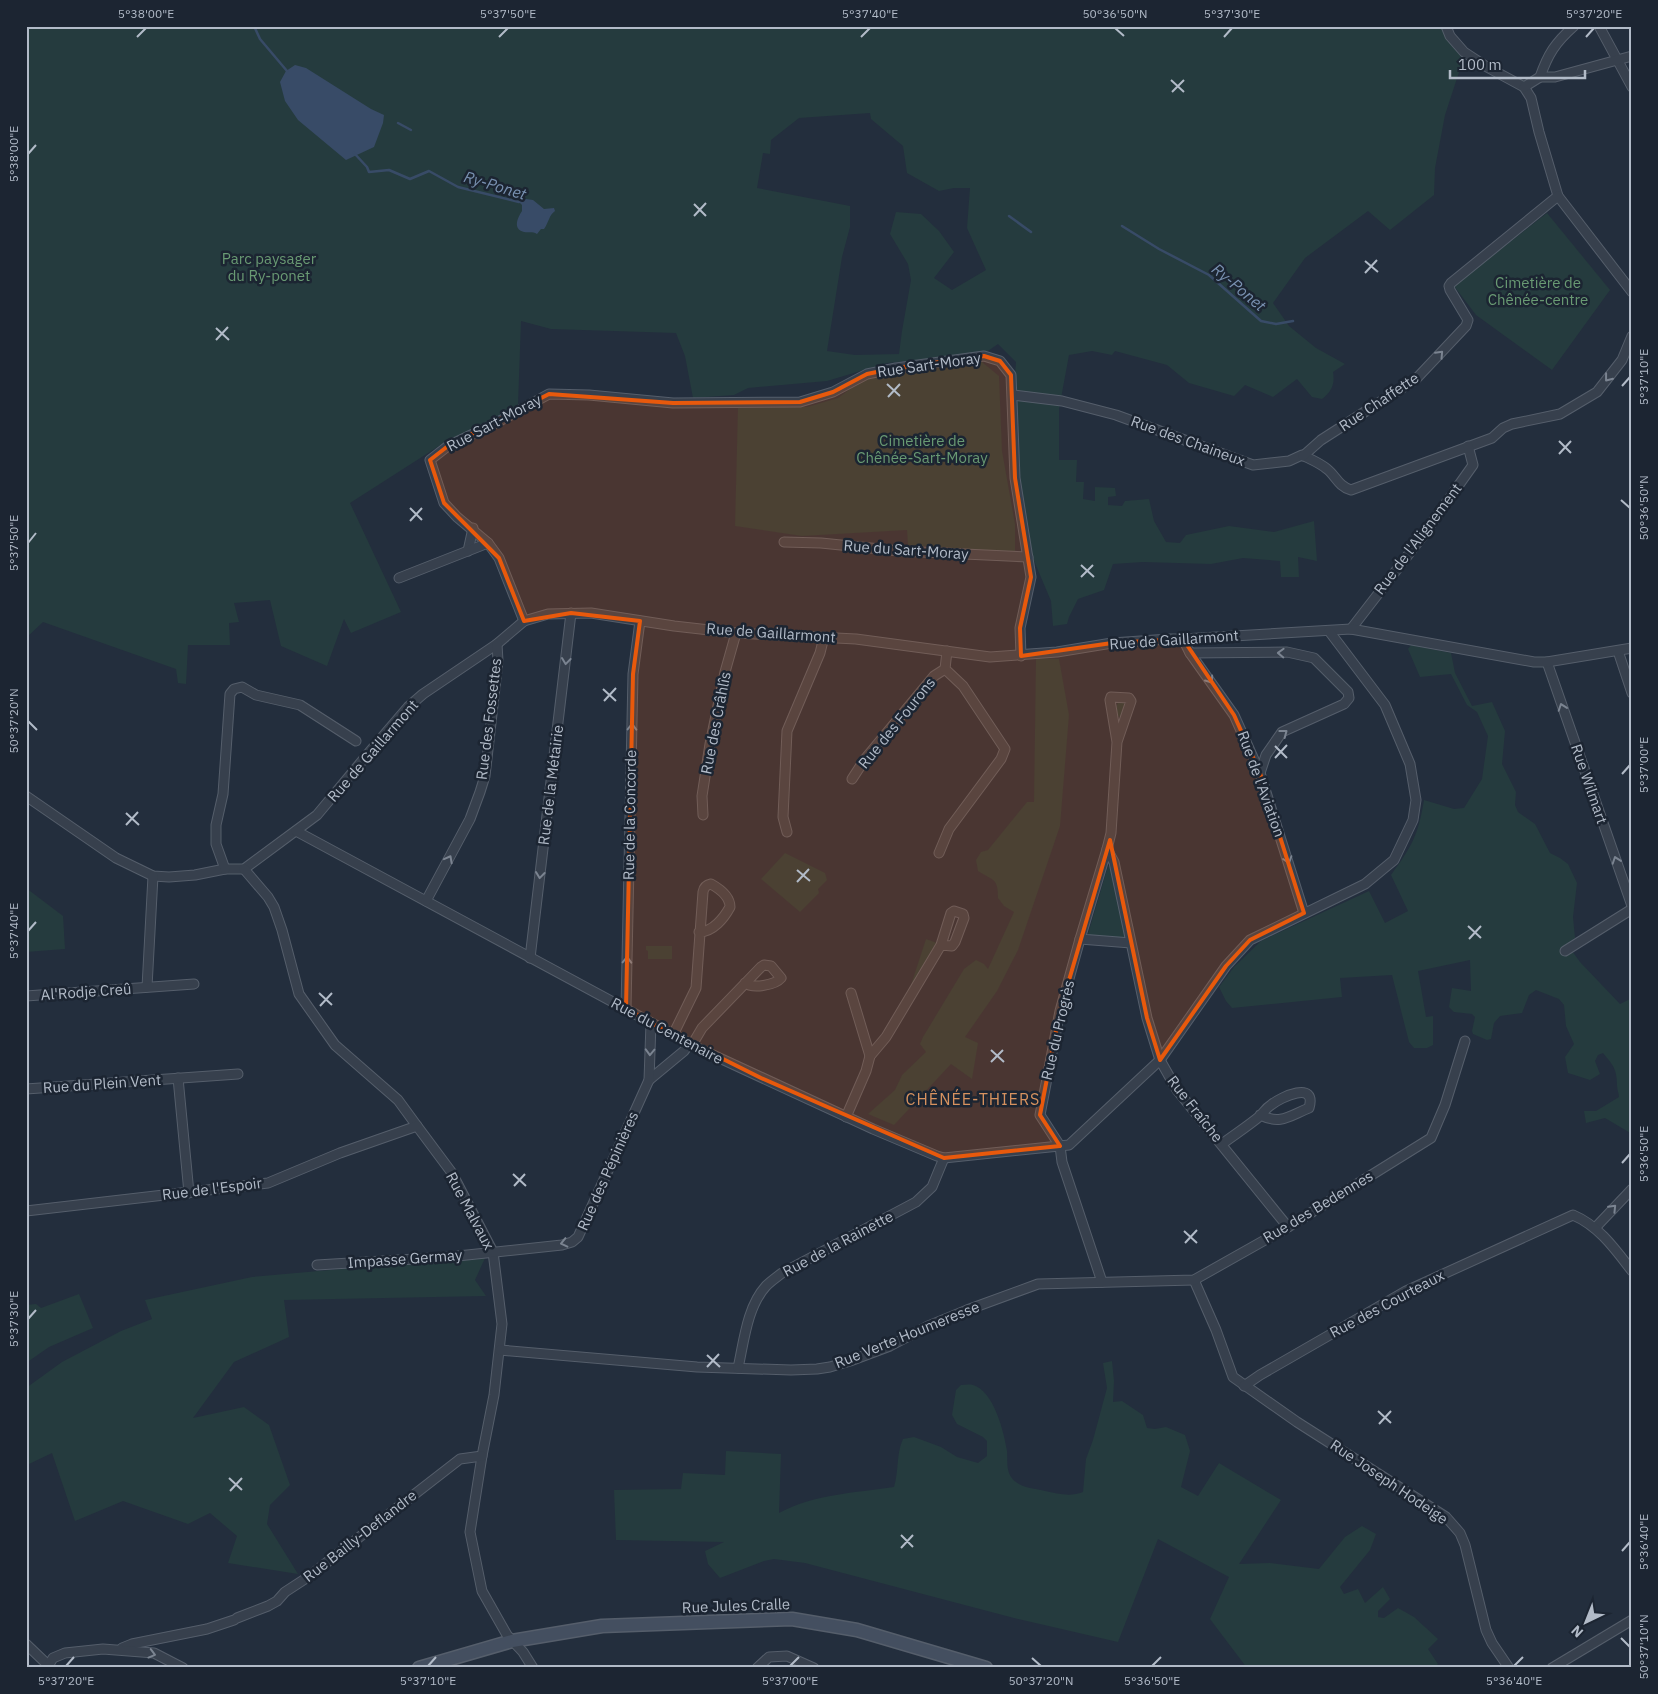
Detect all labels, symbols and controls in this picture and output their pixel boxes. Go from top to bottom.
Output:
text: 5°38'00"E [118,6,174,21]
text: 5°37'50"E [480,6,536,21]
text: 5°37'40"E [842,6,898,21]
text: 50°36'50"N [1082,6,1148,21]
text: 5°37'30"E [1204,6,1260,21]
text: 5°37'20"E [1566,6,1622,21]
scale bar [1450,48,1586,80]
text: 100 m [1458,55,1502,74]
text: 5°38'00"E [6,126,21,182]
water label: Ry-Ponet [461,166,529,204]
park label: Parc paysager du Ry-ponet [222,249,317,285]
water label: Ry-Ponet [1208,259,1271,316]
park label: Cimetière de Chênée-centre [1488,273,1588,309]
street label: Rue Sart-Moray [876,348,983,381]
text: 5°37'10"E [1636,349,1651,405]
one-way arrow [1434,350,1443,359]
street label: Rue Chaffette [1335,368,1422,435]
one-way arrow [1605,373,1614,382]
street label: Rue Sart-Moray [443,389,545,455]
street label: Rue des Chaineux [1128,411,1248,470]
park label: Cimetière de Chênée-Sart-Moray [856,431,988,467]
text: 50°36'50"N [1636,475,1651,541]
street label: Rue de l'Alignement [1370,479,1466,598]
text: 5°37'50"E [6,515,21,571]
street label: Rue du Sart-Moray [843,536,970,563]
street label: Rue de Gaillarmont [706,619,836,646]
street label: Rue de Gaillarmont [1109,626,1239,653]
one-way arrow [1277,648,1284,658]
street label: Rue des Fossettes [472,657,505,781]
one-way arrow [561,657,572,665]
street label: Rue des Crâhlîs [696,670,735,776]
street label: Rue des Fourons [854,673,939,772]
one-way arrow [1204,674,1212,683]
text: 50°37'20"N [6,688,21,754]
street label: Rue de Gaillarmont [323,696,422,806]
one-way arrow [1558,703,1568,711]
one-way arrow [627,723,637,731]
street label: Rue de la Métairie [534,724,567,846]
street label: Rue de l'Aviation [1233,728,1290,840]
one-way arrow [1278,730,1288,739]
text: 5°37'00"E [1636,737,1651,793]
street label: Rue Wilmart [1567,741,1612,826]
street label: Rue de la Concorde [619,750,640,880]
one-way arrow [443,855,453,864]
one-way arrow [1282,855,1292,864]
one-way arrow [1612,856,1622,865]
one-way arrow [536,870,546,879]
text: 5°37'40"E [6,903,21,959]
one-way arrow [622,956,632,964]
street label: Rue du Progrès [1037,978,1078,1082]
street label: Al'Rodje Creû [40,979,132,1004]
street label: Rue du Centenaire [608,993,726,1068]
one-way arrow [645,1048,655,1056]
street label: Rue du Plein Vent [42,1070,162,1097]
street label: Rue Fraîche [1163,1072,1227,1146]
district label: CHÊNÉE-THIERS [906,1088,1040,1109]
street label: Rue des Pépinières [573,1108,642,1233]
text: 5°36'50"E [1636,1126,1651,1182]
street label: Rue des Bedennes [1259,1166,1376,1247]
street label: Rue Malvaux [442,1169,499,1253]
street label: Rue de l'Espoir [161,1173,263,1204]
one-way arrow [1607,1205,1616,1214]
street label: Rue de la Rainette [779,1206,896,1281]
one-way arrow [559,1237,568,1248]
street label: Impasse Germay [347,1245,463,1272]
street label: Rue des Courteaux [1326,1265,1448,1342]
text: 5°37'30"E [6,1291,21,1347]
street label: Rue Verte Houmeresse [832,1297,982,1372]
street label: Rue Joseph Hodeige [1327,1435,1452,1528]
street label: Rue Bailly-Deflandre [299,1485,420,1586]
text: 5°36'40"E [1636,1514,1651,1570]
street label: Rue Jules Cralle [682,1594,790,1617]
north arrow [1560,1596,1610,1646]
text: 50°37'10"N [1636,1614,1651,1680]
text: N [1567,1621,1587,1642]
one-way arrow [148,1648,156,1659]
text: 5°37'20"E [38,1673,94,1688]
text: 5°37'10"E [400,1673,456,1688]
text: 5°37'00"E [762,1673,818,1688]
text: 50°37'20"N [1008,1673,1074,1688]
text: 5°36'50"E [1124,1673,1180,1688]
text: 5°36'40"E [1486,1673,1542,1688]

